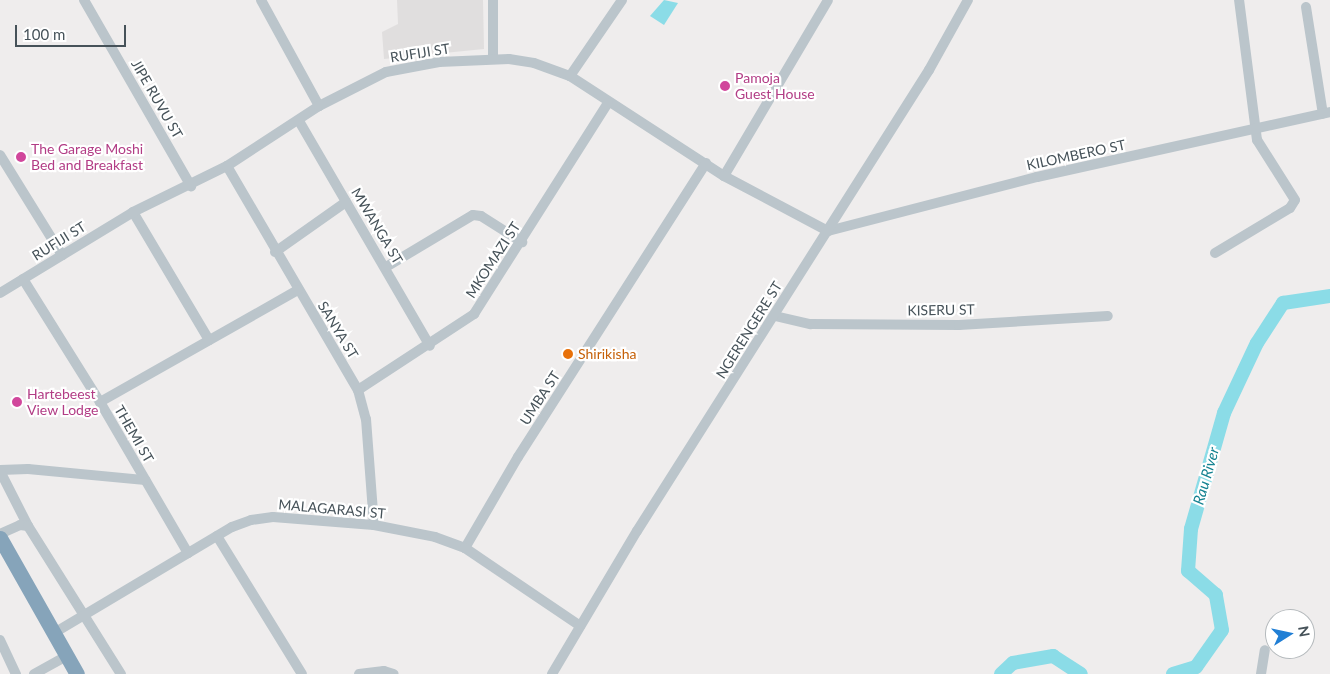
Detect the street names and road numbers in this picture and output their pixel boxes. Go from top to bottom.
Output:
street label: RUFIJI ST [389,40,451,66]
street label: JIPE RUVU ST [128,57,186,141]
street label: KILOMBERO ST [1025,136,1127,174]
street label: MWANGA ST [348,185,406,267]
street label: RUFIJI ST [29,218,89,264]
street label: MKOMAZI ST [462,219,524,301]
street label: NGERENGERE ST [712,278,786,382]
street label: SANYA ST [314,298,362,362]
street label: KISERU ST [907,301,975,319]
street label: UMBA ST [516,368,564,428]
street label: THEMI ST [111,402,157,466]
street label: MALAGARASI ST [278,496,386,522]

